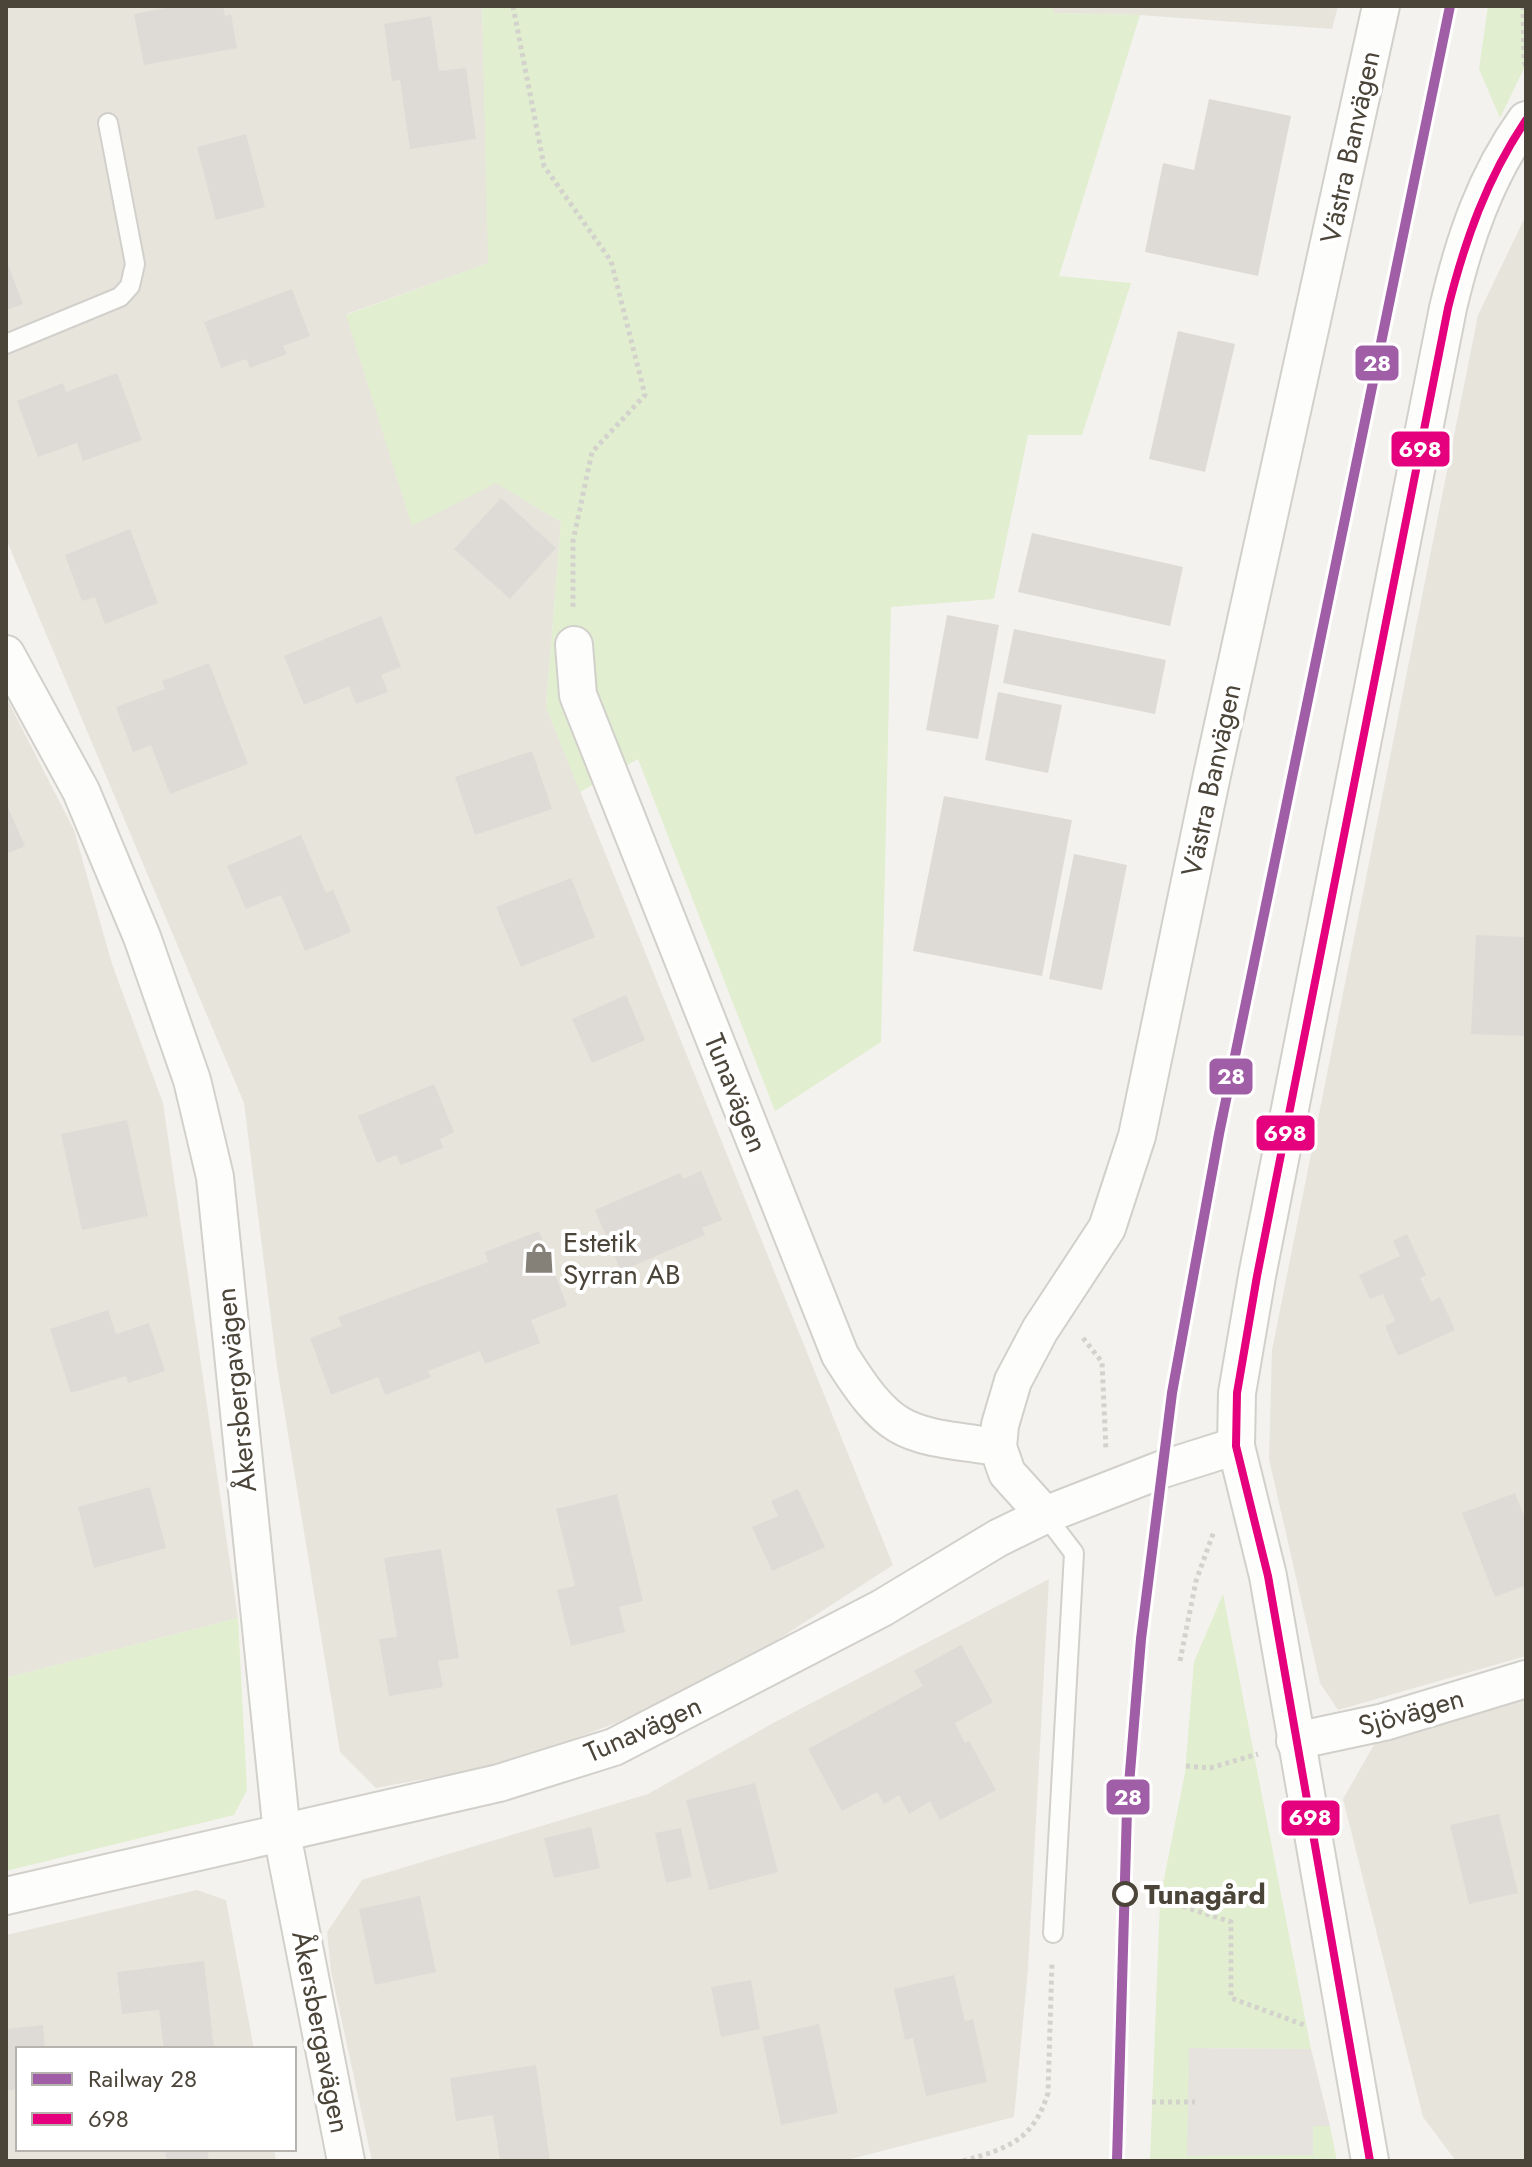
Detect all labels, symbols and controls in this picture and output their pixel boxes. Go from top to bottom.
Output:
street label: Västra Banvägen [1310,47,1390,247]
line badge: 28 [1354,344,1400,382]
text: 28 [1363,347,1391,379]
line badge: 698 [1390,430,1451,468]
text: 698 [1398,433,1442,465]
street label: Västra Banvägen [1171,680,1251,880]
street label: Tunavägen [694,1028,778,1158]
line badge: 28 [1208,1057,1254,1096]
text: 28 [1217,1060,1245,1092]
line badge: 698 [1255,1114,1316,1152]
text: 698 [1263,1117,1307,1149]
place label: Estetik Syrran AB [563,1222,681,1295]
shop icon: Estetik Syrran AB [522,1241,556,1275]
street label: Åkersbergavägen [205,1286,267,1494]
street label: Sjövägen [1353,1677,1469,1747]
street label: Tunavägen [578,1685,708,1773]
line badge: 28 [1105,1778,1151,1816]
text: 28 [1114,1781,1142,1813]
line badge: 698 [1280,1799,1341,1837]
text: 698 [1288,1801,1332,1833]
place label: Tunagård [1144,1874,1266,1915]
marker: Tunagård [1113,1882,1137,1906]
street label: Åkersbergavägen [281,1927,361,2137]
legend [16,2047,296,2151]
text: Railway 28 [88,2061,197,2096]
text: 698 [88,2101,129,2136]

